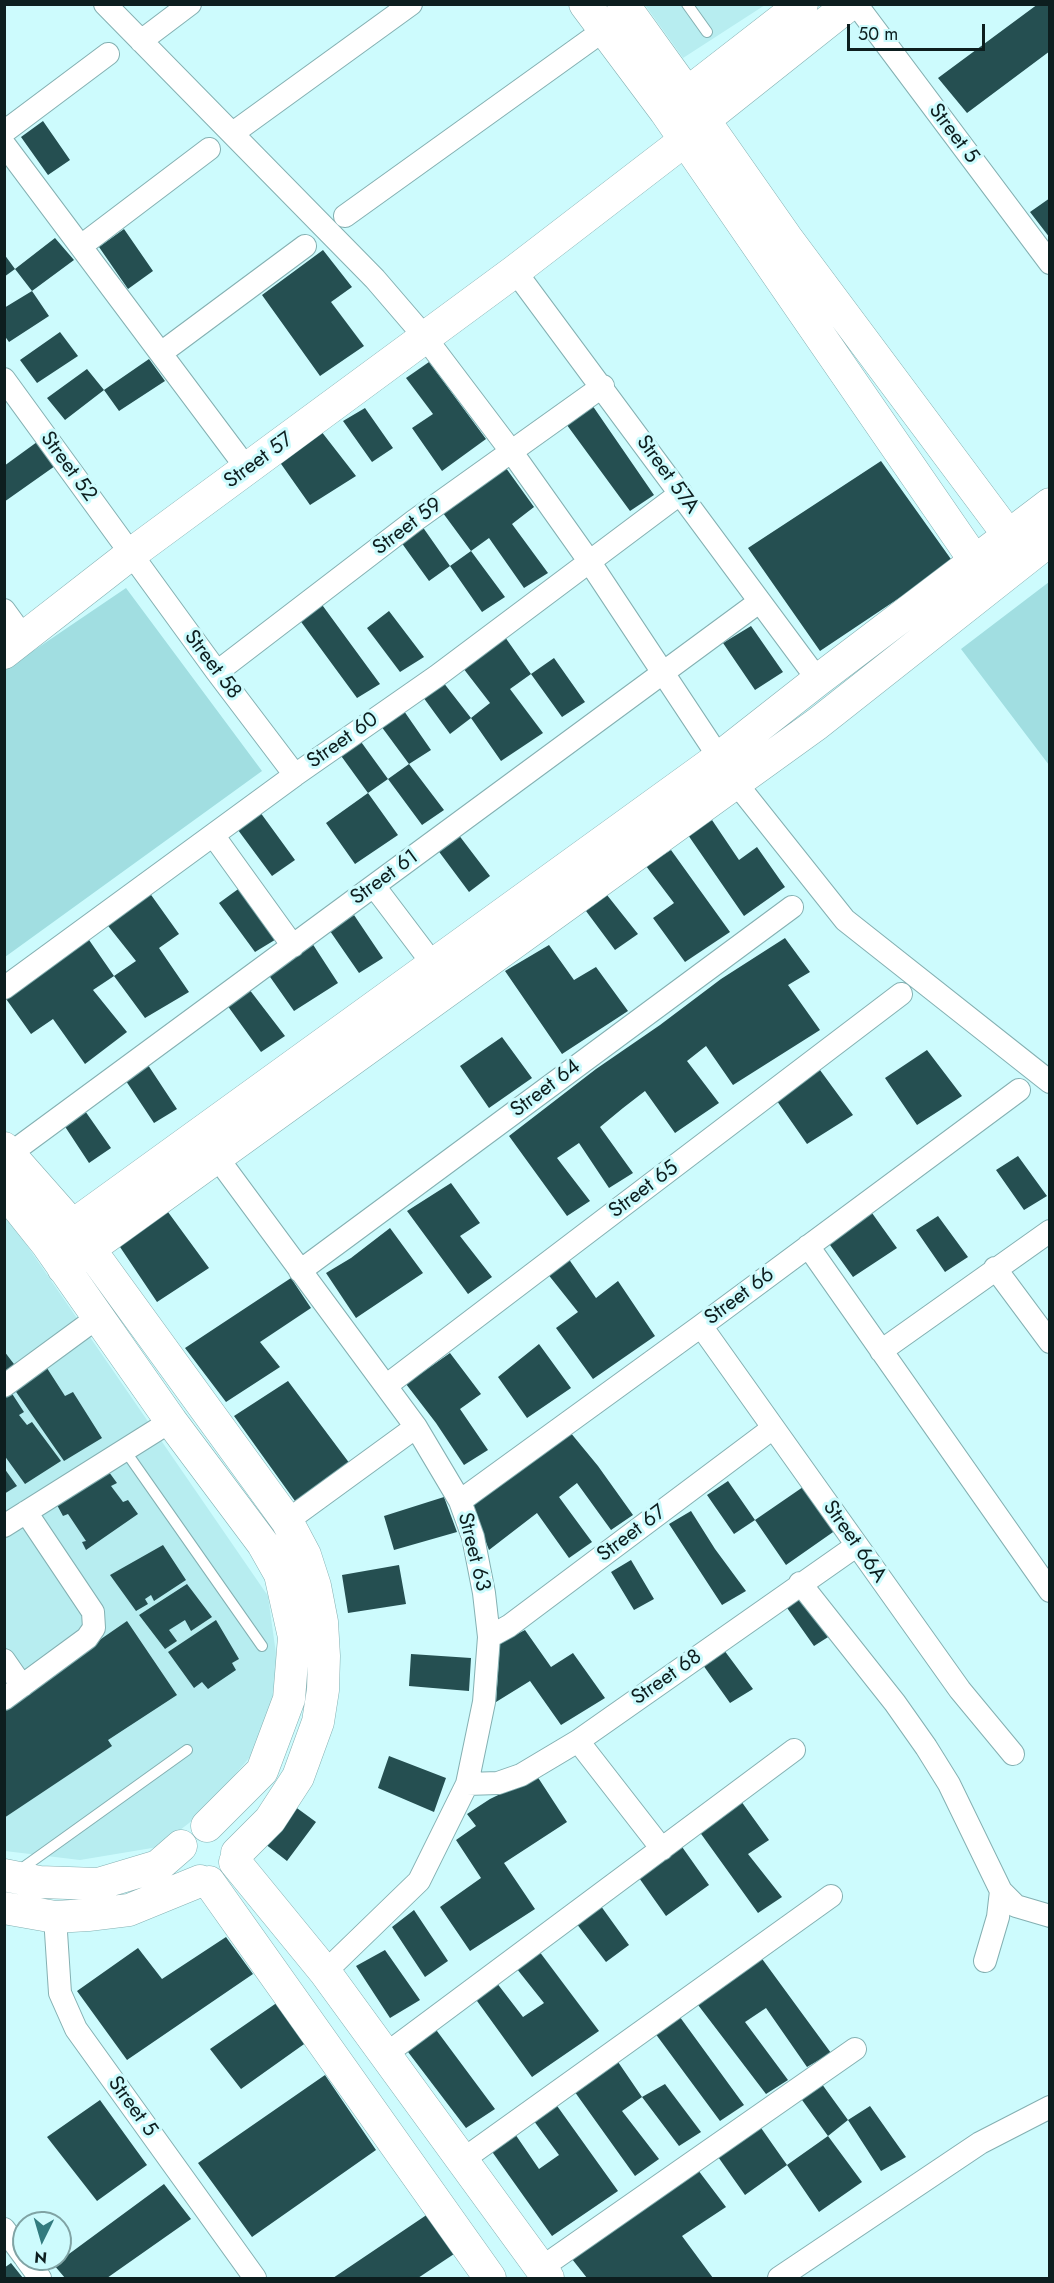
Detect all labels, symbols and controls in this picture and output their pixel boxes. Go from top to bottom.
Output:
scale bar [850,12,988,50]
text: 50 m [858,21,898,47]
street label: Street 5 [922,99,984,169]
street label: Street 52 [34,427,102,507]
street label: Street 57 [220,428,298,494]
street label: Street 57A [630,431,704,519]
street label: Street 59 [368,493,448,561]
street label: Street 58 [178,626,246,704]
street label: Street 60 [303,707,383,775]
street label: Street 61 [346,845,424,911]
street label: Street 64 [506,1055,586,1123]
street label: Street 65 [604,1156,684,1224]
street label: Street 66 [700,1263,780,1331]
street label: Street 66A [817,1496,891,1588]
street label: Street 67 [593,1500,671,1568]
street label: Street 63 [451,1510,495,1594]
street label: Street 68 [627,1645,707,1711]
street label: Street 5 [102,2072,162,2142]
north arrow [12,2211,72,2271]
text: N [33,2245,48,2269]

